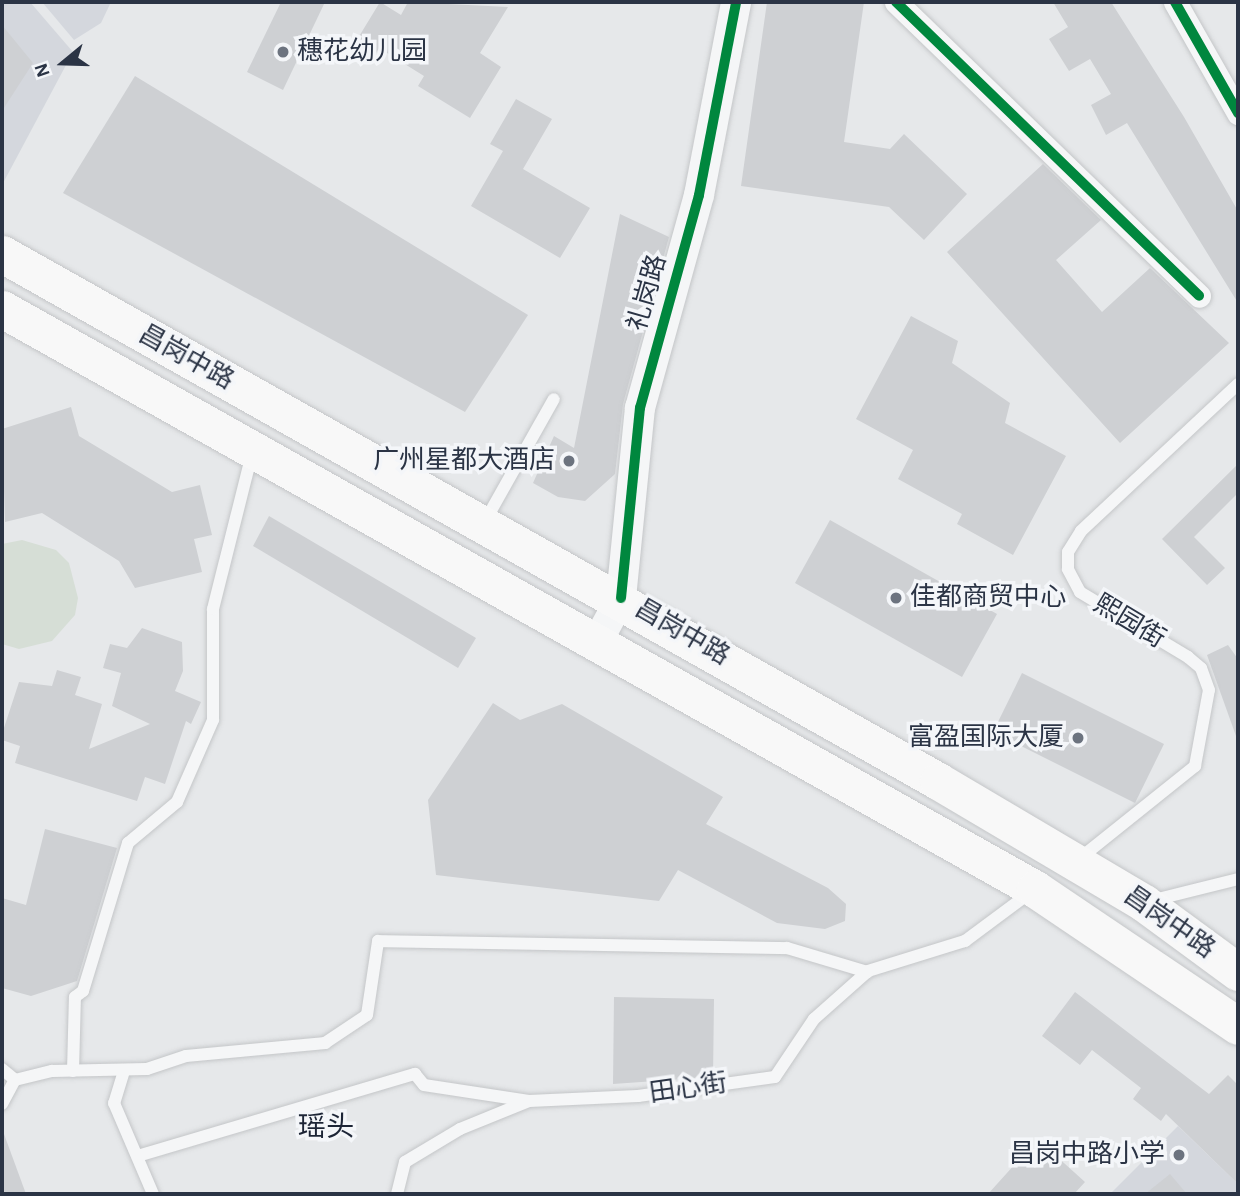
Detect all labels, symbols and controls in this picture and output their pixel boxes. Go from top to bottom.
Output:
north arrow [28,28,98,98]
place label: 穗花幼儿园 [297,36,427,68]
marker: 穗花幼儿园 [275,44,291,60]
text: N [32,61,54,79]
street label: 礼岗路 [622,251,674,335]
street label: 昌岗中路 [133,319,239,397]
place label: 广州星都大酒店 [373,445,555,477]
marker: 广州星都大酒店 [561,453,577,469]
place label: 佳都商贸中心 [910,582,1066,614]
street label: 熙园街 [1088,589,1170,655]
marker: 佳都商贸中心 [888,590,904,606]
street label: 昌岗中路 [629,593,735,673]
place label: 富盈国际大厦 [908,722,1064,754]
marker: 富盈国际大厦 [1070,730,1086,746]
street label: 昌岗中路 [1117,880,1221,966]
street label: 田心街 [647,1068,729,1110]
district label: 瑶头 [298,1111,354,1145]
place label: 昌岗中路小学 [1009,1139,1165,1171]
marker: 昌岗中路小学 [1171,1147,1187,1163]

